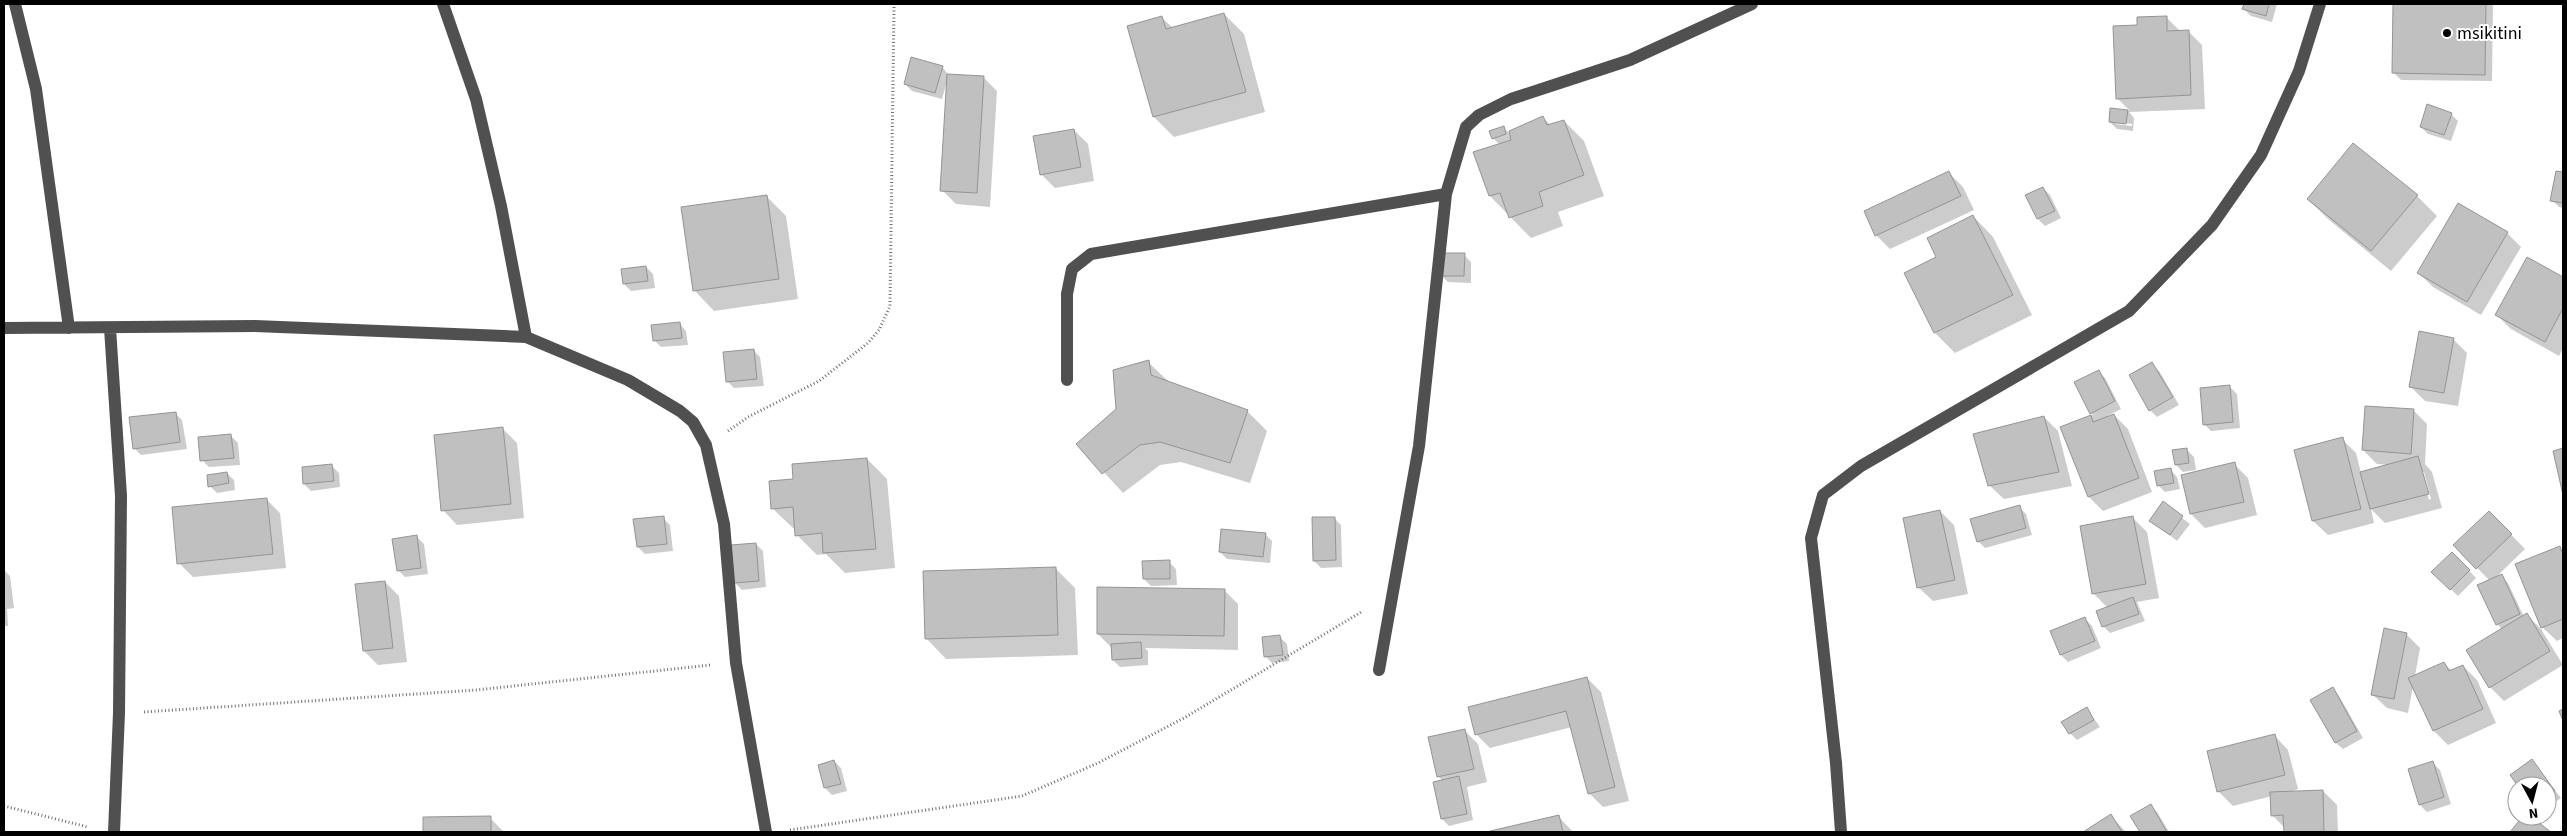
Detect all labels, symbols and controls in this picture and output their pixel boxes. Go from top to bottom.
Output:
place label: msikitini [2457,21,2522,46]
marker: msikitini [2441,27,2453,39]
north arrow [2507,776,2557,826]
text: N [2528,802,2539,823]

